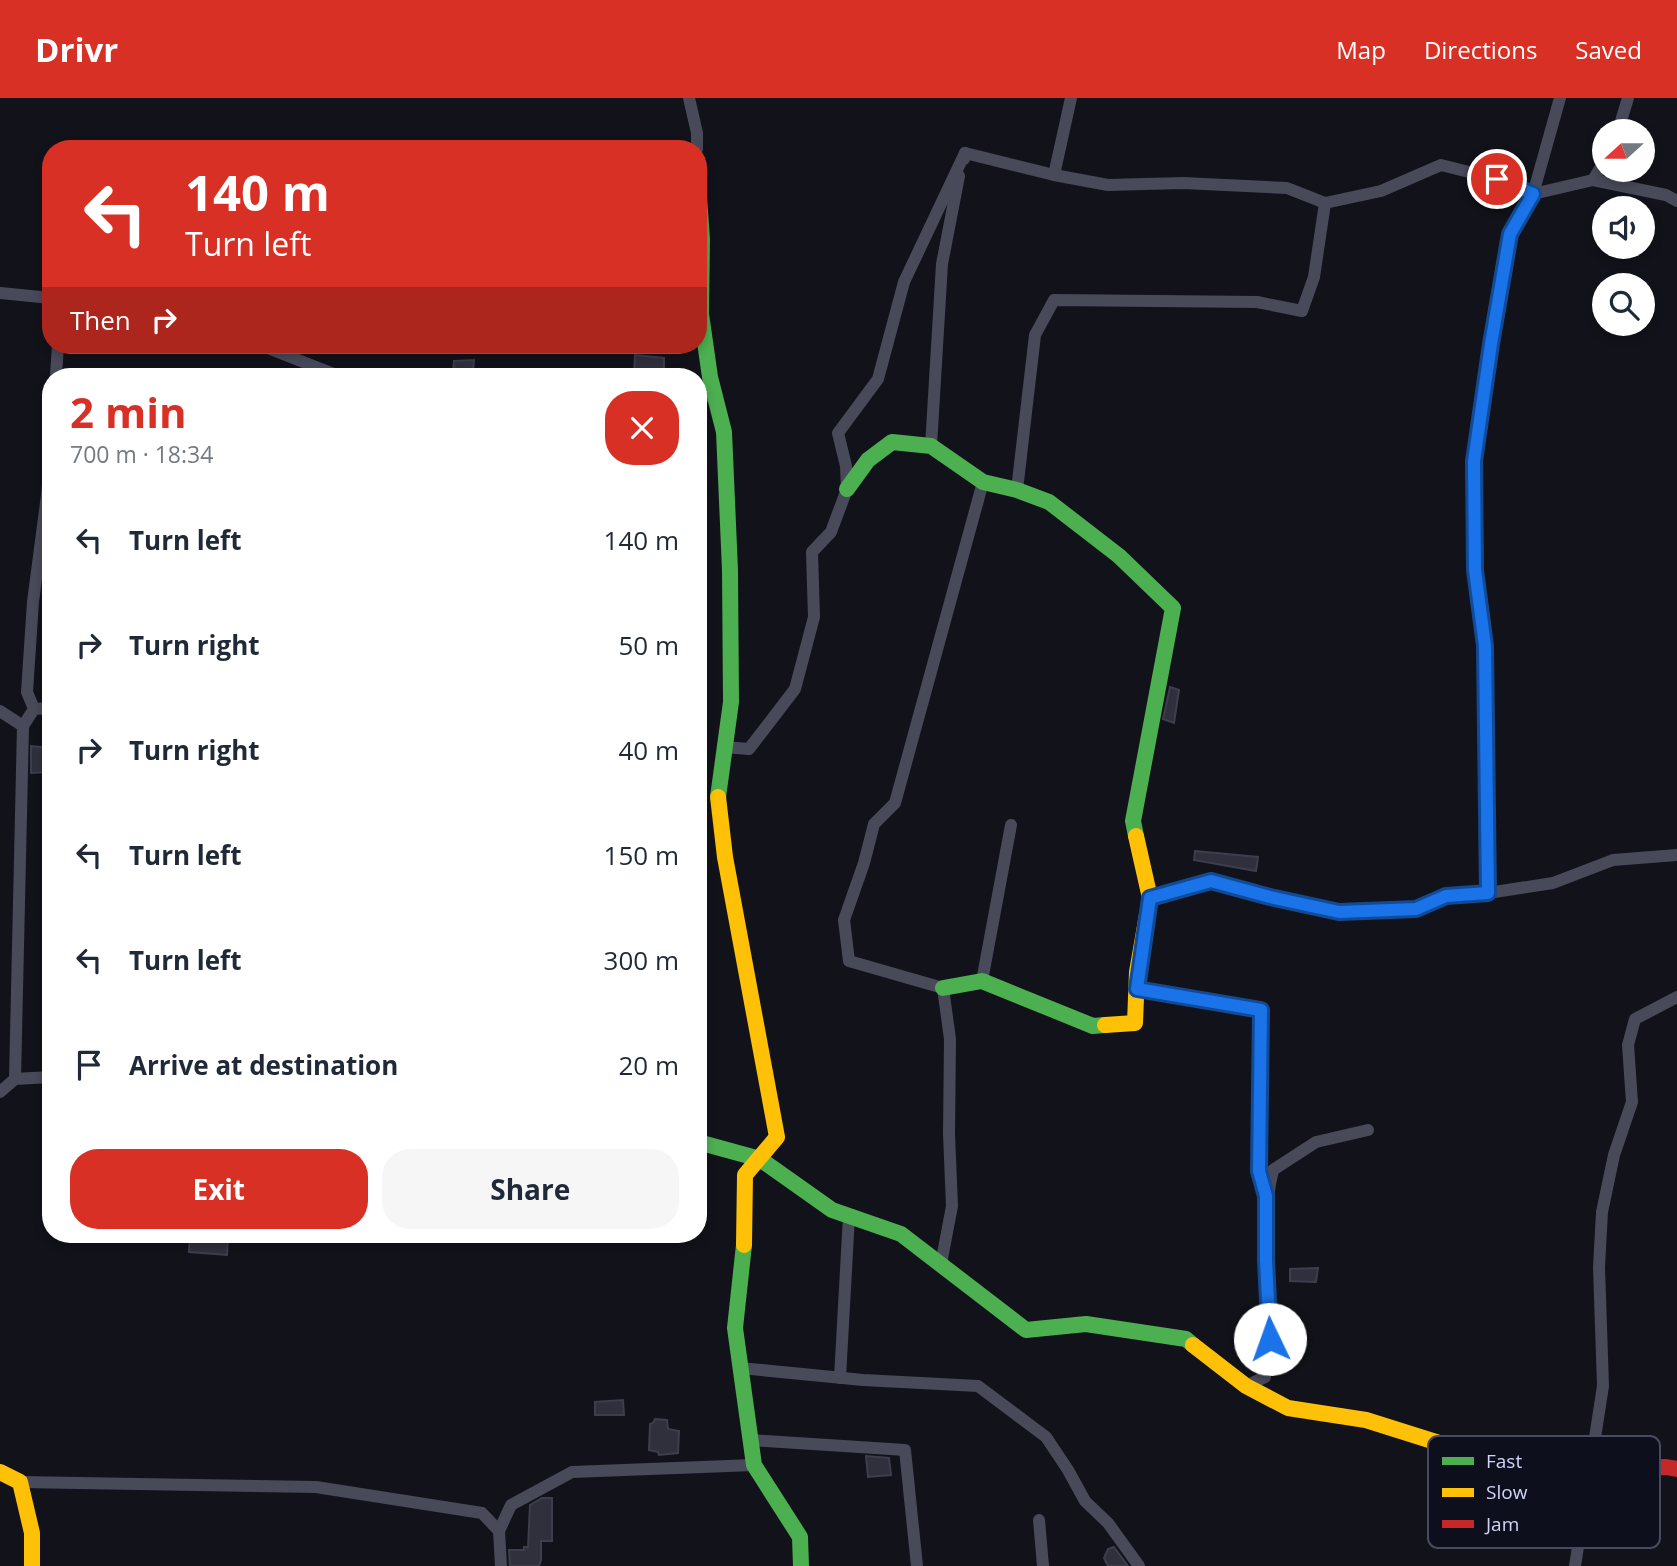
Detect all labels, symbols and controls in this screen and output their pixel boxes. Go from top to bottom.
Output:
text: Drivr [35,27,118,72]
text: Map [1336,33,1386,66]
text: Directions [1424,33,1537,66]
text: Saved [1575,33,1642,66]
north arrow [1592,119,1656,182]
map controls [1592,119,1655,336]
pin [1467,149,1527,209]
text: 140 m [185,159,330,225]
icon: arrive [1478,160,1516,198]
icon: left [70,168,161,259]
button: sound [1592,196,1655,259]
text: Turn left [185,222,311,265]
button: search [1592,273,1655,336]
icon: right [145,301,183,339]
text: Then [70,302,131,338]
text: 2 min [70,383,187,440]
button: close [605,391,679,465]
text: 700 m · 18:34 [70,438,213,470]
icon: left [70,521,108,559]
text: Turn left [129,522,241,558]
text: 140 m [604,522,679,558]
icon: right [70,626,108,664]
text: Turn right [129,627,260,663]
text: 50 m [618,627,679,663]
icon: right [70,731,108,769]
text: Turn right [129,732,260,768]
text: 40 m [618,732,679,768]
icon: left [70,836,108,874]
text: Turn left [129,837,241,873]
text: 150 m [604,837,679,873]
icon: left [70,941,108,979]
text: Turn left [129,942,241,978]
text: 300 m [604,942,679,978]
icon: arrive [70,1046,108,1084]
text: Arrive at destination [129,1047,398,1083]
text: 20 m [618,1047,679,1083]
button: Exit [70,1149,368,1229]
button: Share [382,1149,679,1229]
position arrow [1233,1302,1307,1376]
legend [1428,1436,1660,1548]
text: Fast [1486,1448,1522,1474]
text: Slow [1486,1479,1528,1505]
text: Jam [1484,1511,1519,1537]

